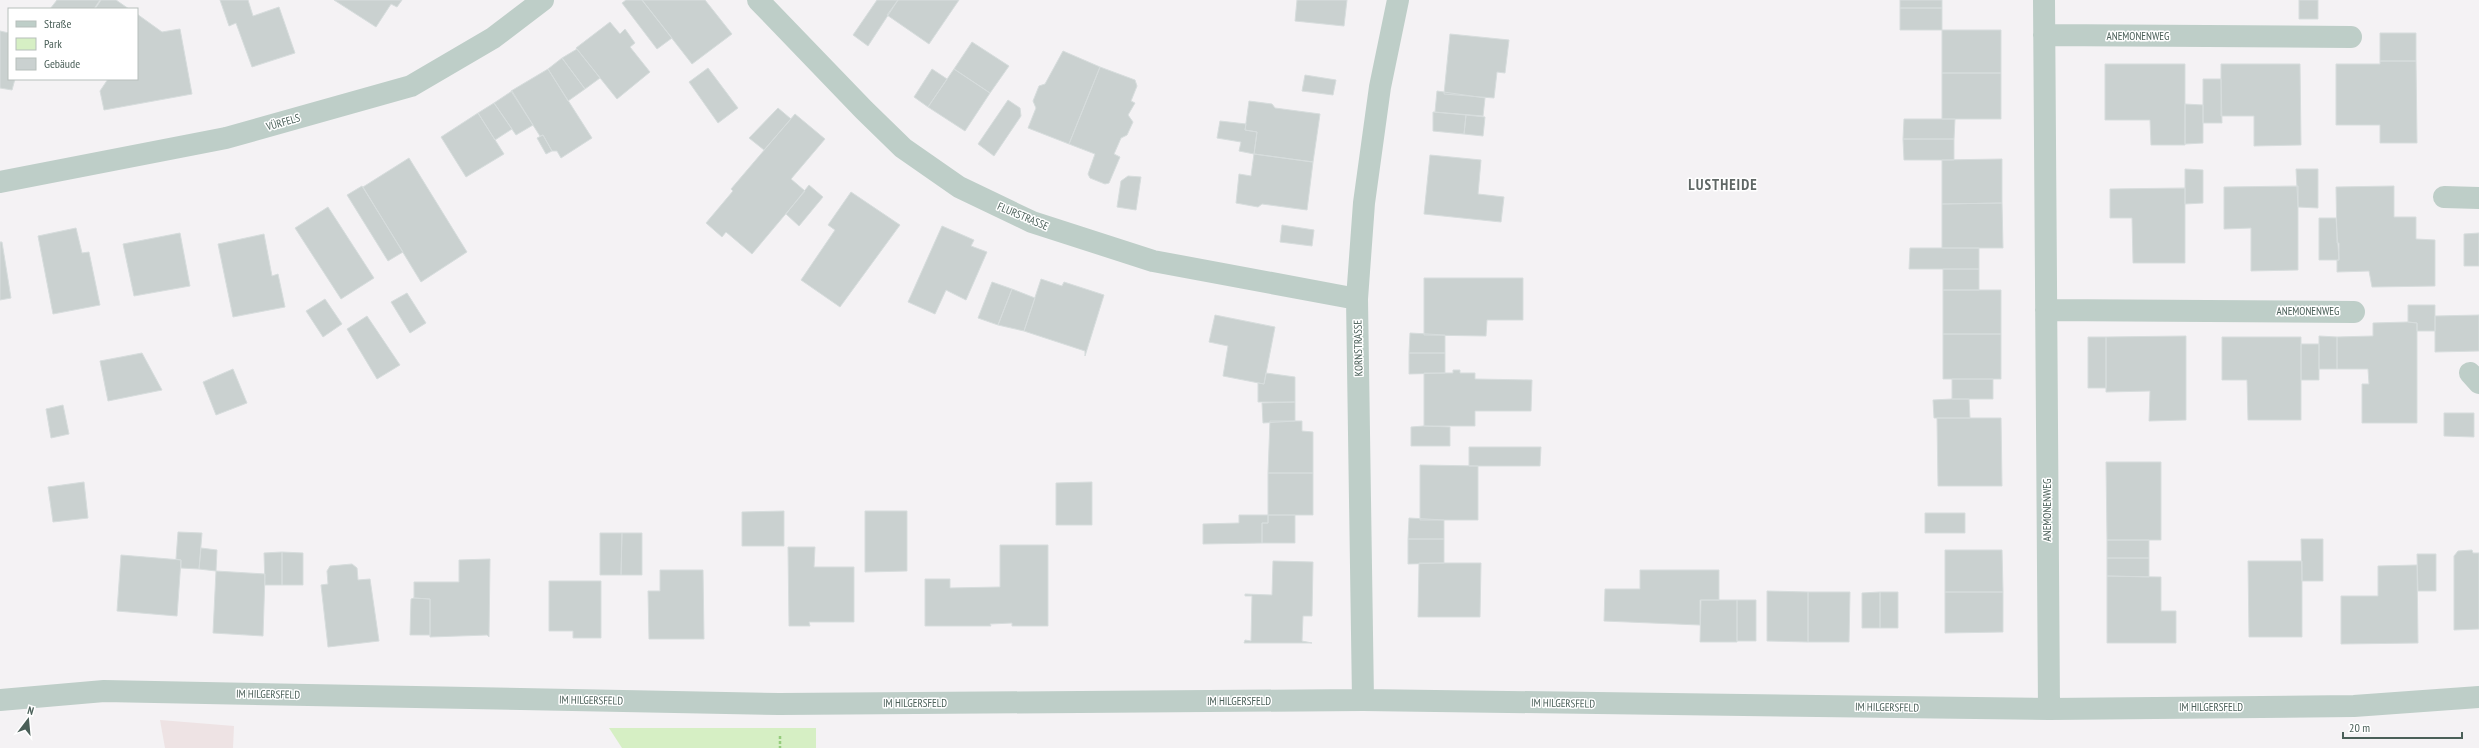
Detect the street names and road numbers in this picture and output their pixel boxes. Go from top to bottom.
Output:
street label: ANEMONENWEG [2107,29,2169,43]
street label: VÜRFELS [263,110,302,134]
street label: FLURSTRASSE [995,199,1051,233]
street label: ANEMONENWEG [2277,304,2339,318]
street label: KORNSTRASSE [1351,319,1365,376]
street label: ANEMONENWEG [2040,479,2054,541]
street label: IM HILGERSFELD [236,686,300,702]
street label: IM HILGERSFELD [559,692,623,708]
street label: IM HILGERSFELD [1207,694,1271,708]
street label: IM HILGERSFELD [1531,695,1595,711]
street label: IM HILGERSFELD [883,696,947,710]
street label: IM HILGERSFELD [1855,699,1919,715]
street label: IM HILGERSFELD [2179,700,2243,714]

